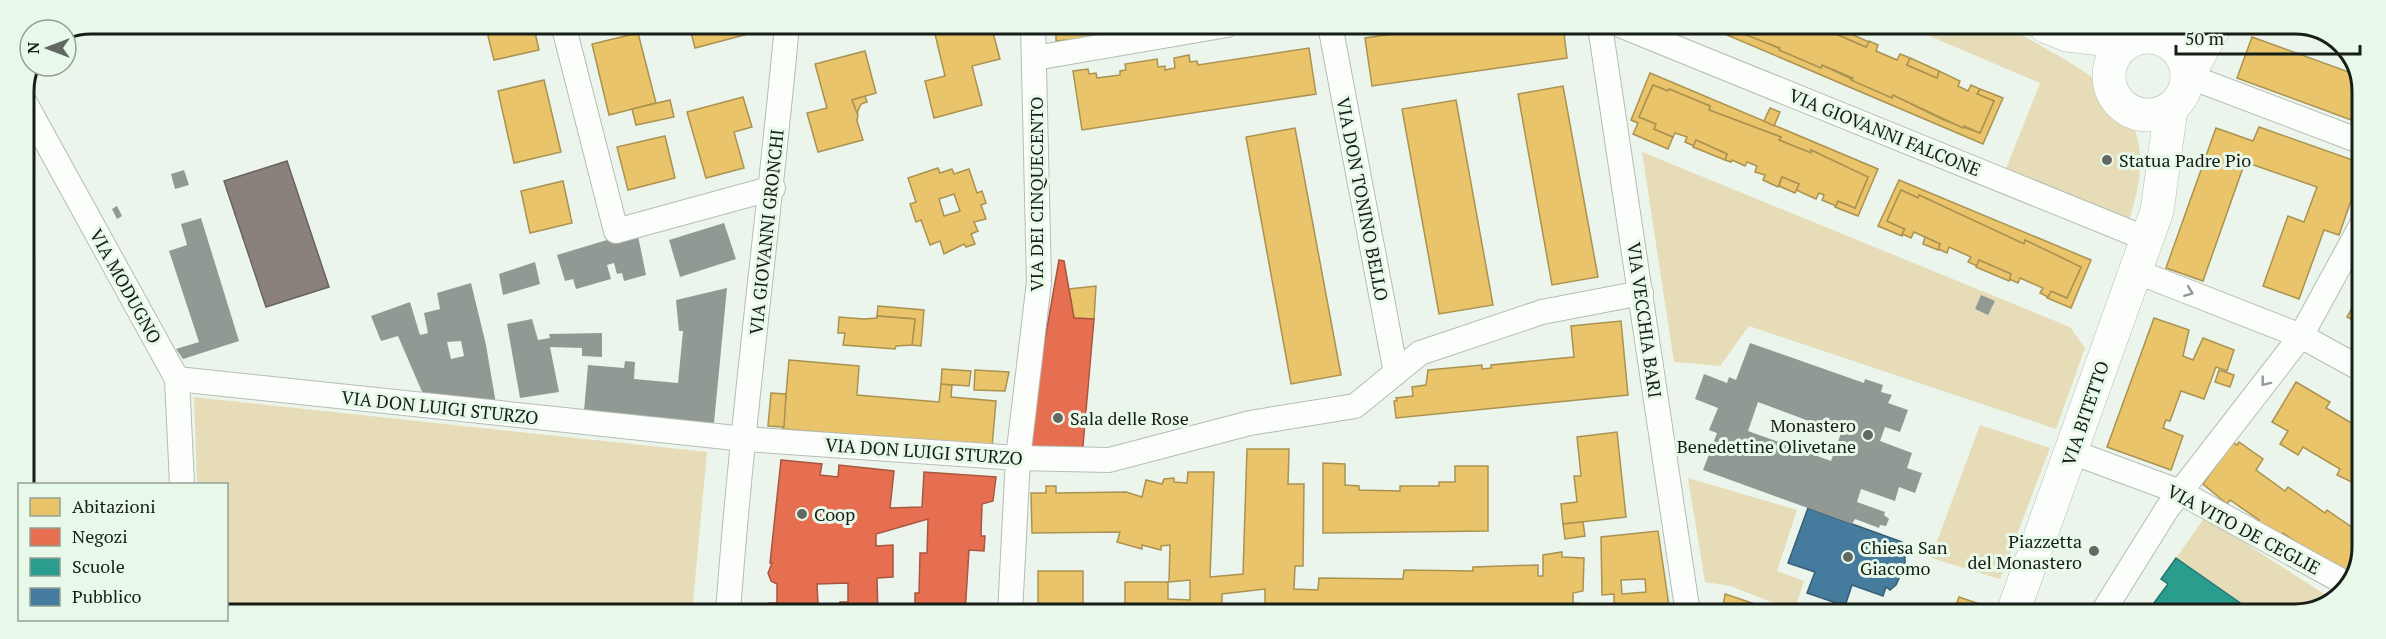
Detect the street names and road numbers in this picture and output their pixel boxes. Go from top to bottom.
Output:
street label: VIA GIOVANNI FALCONE [1786,83,1984,181]
street label: VIA DON TONINO BELLO [1331,95,1395,303]
street label: VIA DEI CINQUECENTO [1024,96,1048,292]
street label: VIA GIOVANNI GRONCHI [743,128,789,336]
street label: VIA MODUGNO [85,224,167,348]
street label: VIA VECCHIA BARI [1622,241,1668,399]
street label: VIA BITETTO [2056,357,2114,469]
street label: VIA DON LUIGI STURZO [340,385,540,429]
street label: VIA DON LUIGI STURZO [824,432,1024,470]
street label: VIA VITO DE CEGLIE [2163,478,2325,580]

